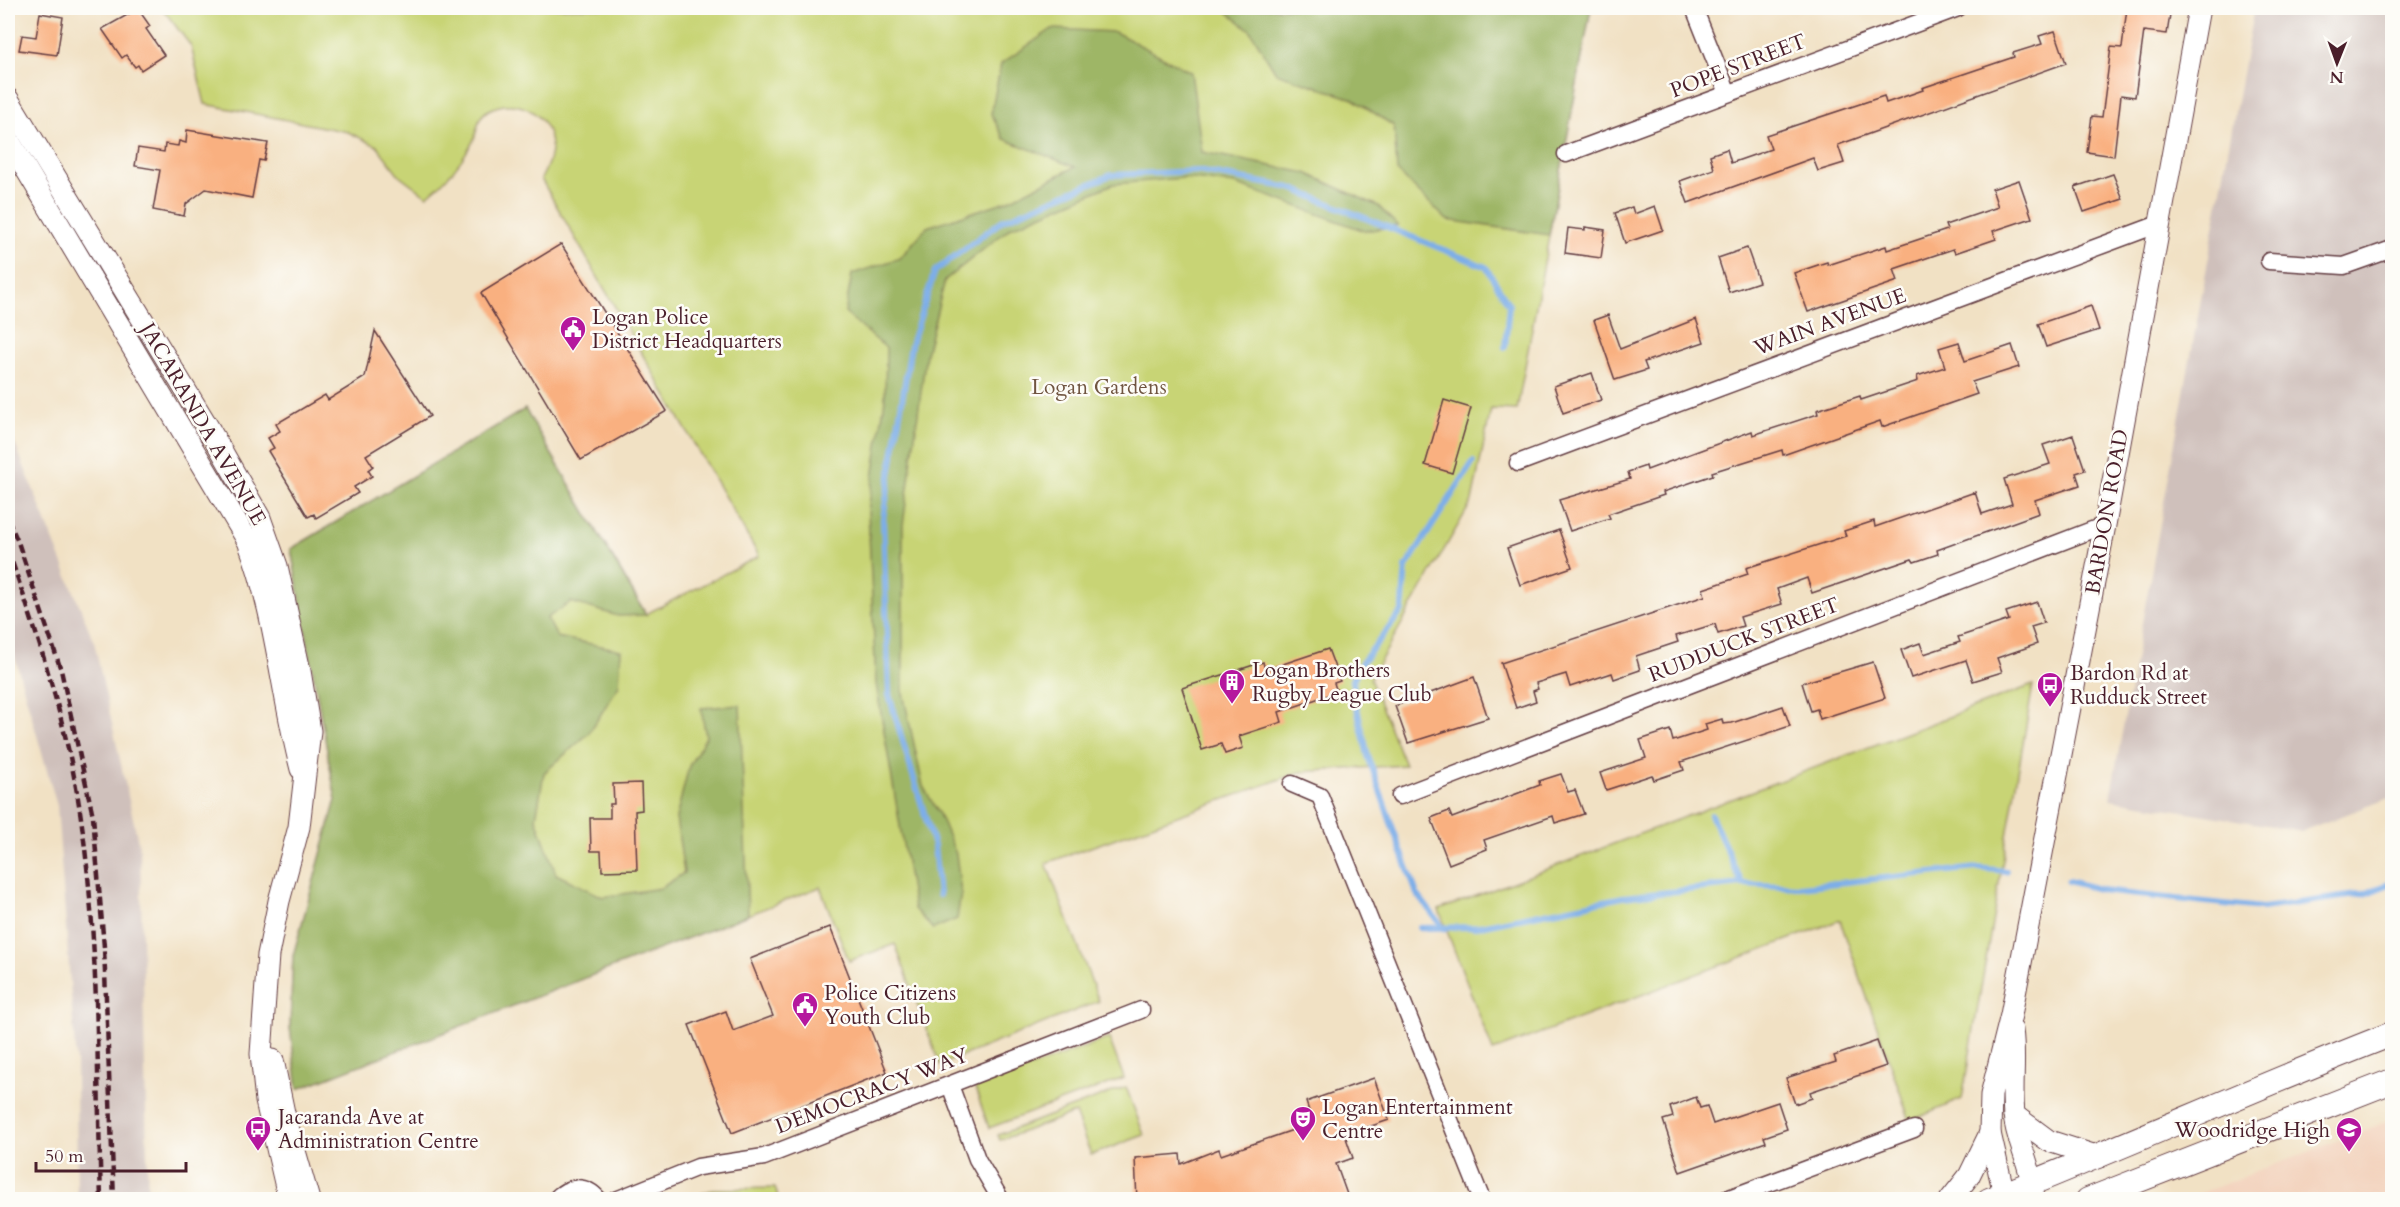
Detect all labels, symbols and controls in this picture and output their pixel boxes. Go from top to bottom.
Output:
street label: POPE STREET [1666,27,1810,105]
north arrow [2307,33,2367,93]
text: N [2330,66,2344,88]
street label: WAIN AVENUE [1749,281,1910,363]
place label: Logan Police District Headquarters [592,303,782,356]
public building icon: Logan Police District Headquarters [558,314,588,352]
street label: JACARANDA AVENUE [132,315,273,531]
park label: Logan Gardens [1031,373,1167,402]
street label: BARDON ROAD [2078,427,2136,597]
street label: RUDDUCK STREET [1644,590,1844,690]
place label: Logan Brothers Rugby League Club [1252,656,1432,709]
place label: Bardon Rd at Rudduck Street [2070,659,2207,712]
building icon: Logan Brothers Rugby League Club [1217,667,1247,705]
bus stop icon: Bardon Rd at Rudduck Street [2035,670,2065,708]
place label: Police Citizens Youth Club [824,979,956,1032]
public building icon: Police Citizens Youth Club [790,990,820,1028]
street label: DEMOCRACY WAY [771,1041,973,1141]
place label: Logan Entertainment Centre [1322,1093,1513,1146]
place label: Jacaranda Ave at Administration Centre [275,1103,479,1156]
theatre icon: Logan Entertainment Centre [1288,1104,1318,1142]
bus stop icon: Jacaranda Ave at Administration Centre [243,1114,273,1152]
school or university icon: Woodridge High [2334,1115,2364,1153]
place label: Woodridge High [2173,1116,2330,1145]
scale bar [36,1135,186,1173]
text: 50 m [45,1144,84,1169]

